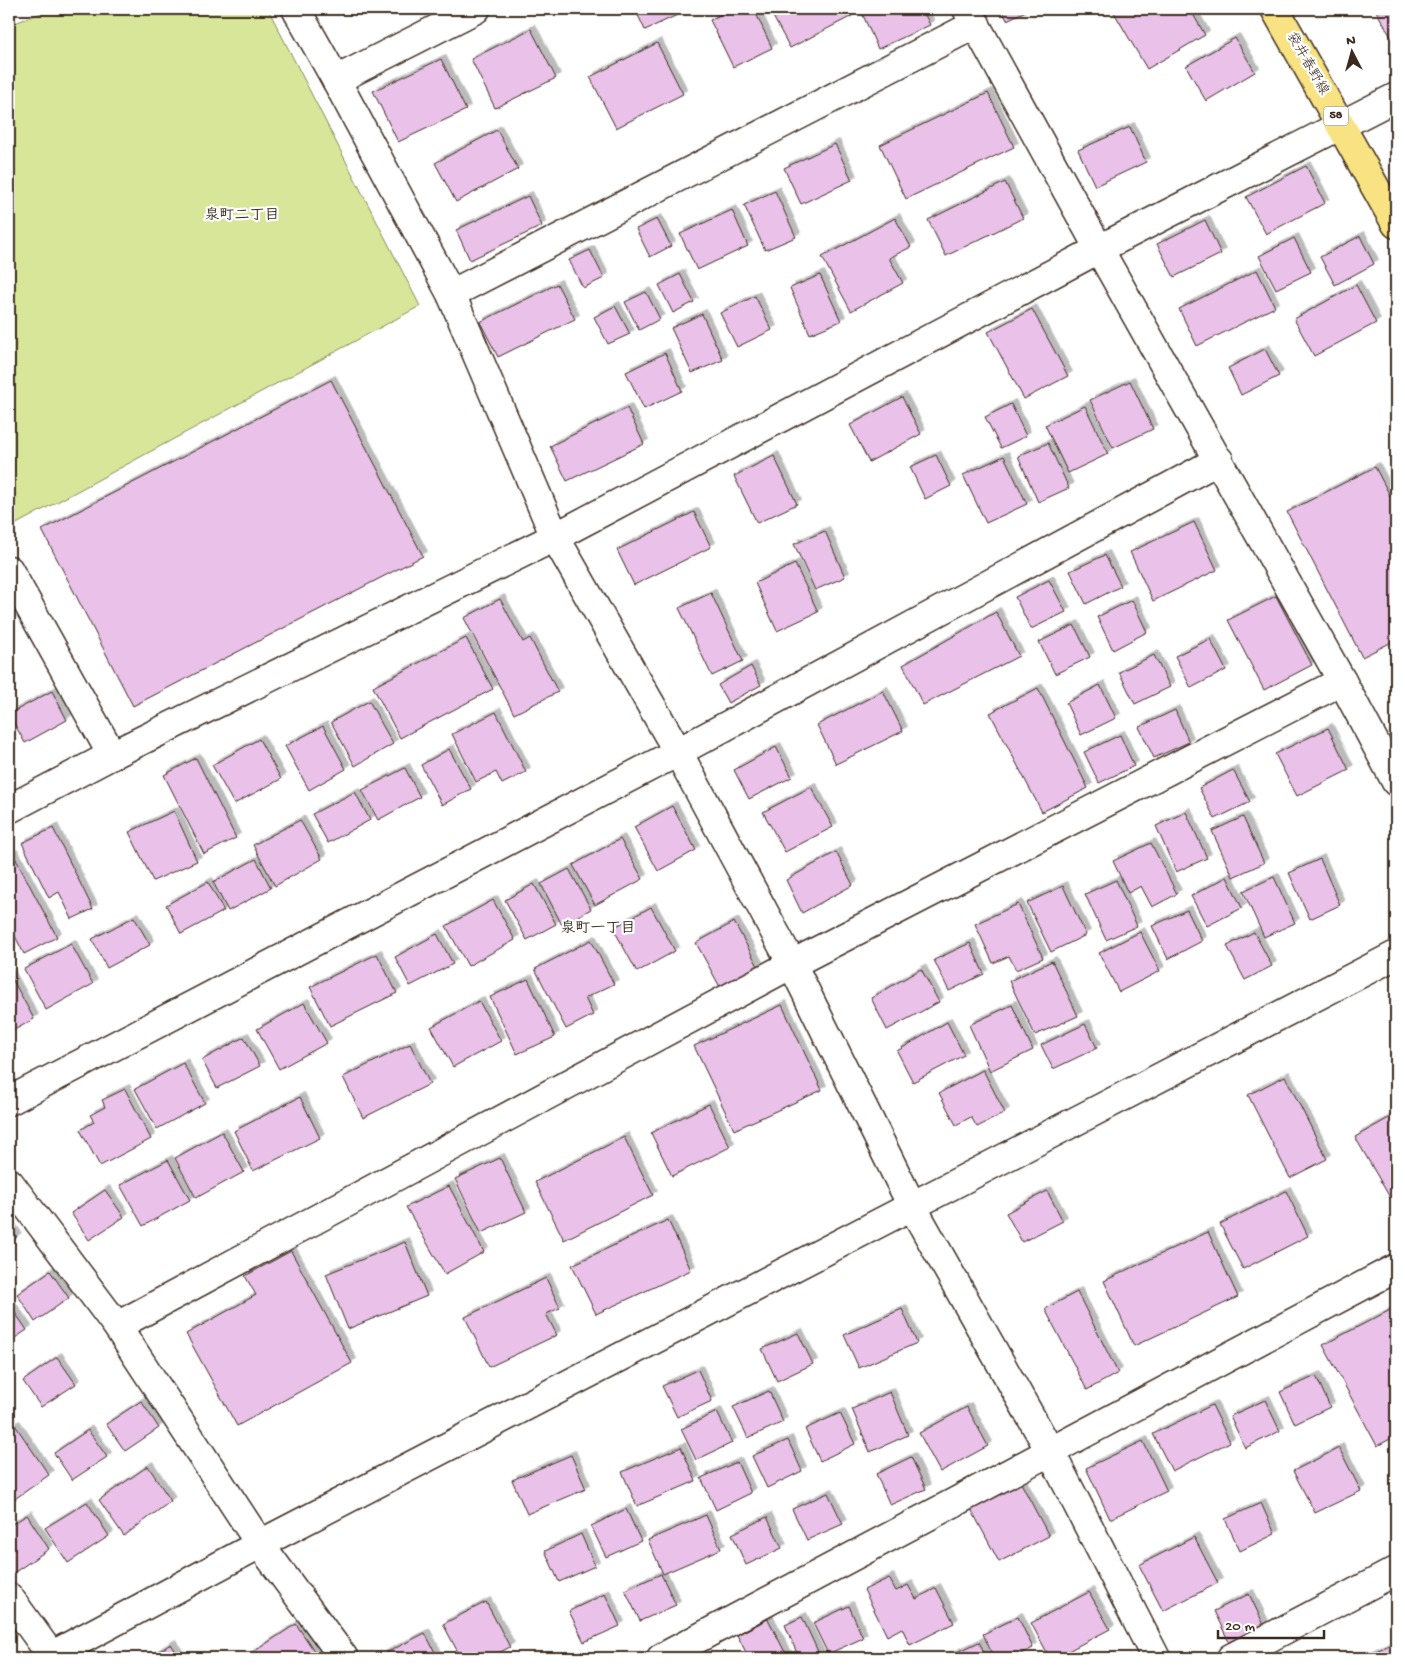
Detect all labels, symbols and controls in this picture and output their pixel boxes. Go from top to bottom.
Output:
north arrow [1328,28,1378,78]
street label: 袋井春野線 [1282,29,1333,99]
text: N [1345,33,1356,50]
road number: 58 [1324,106,1348,125]
district label: 泉町二丁目 [204,206,280,225]
district label: 泉町一丁目 [560,919,636,938]
scale bar [1218,1607,1324,1639]
text: 20 m [1225,1618,1255,1636]

